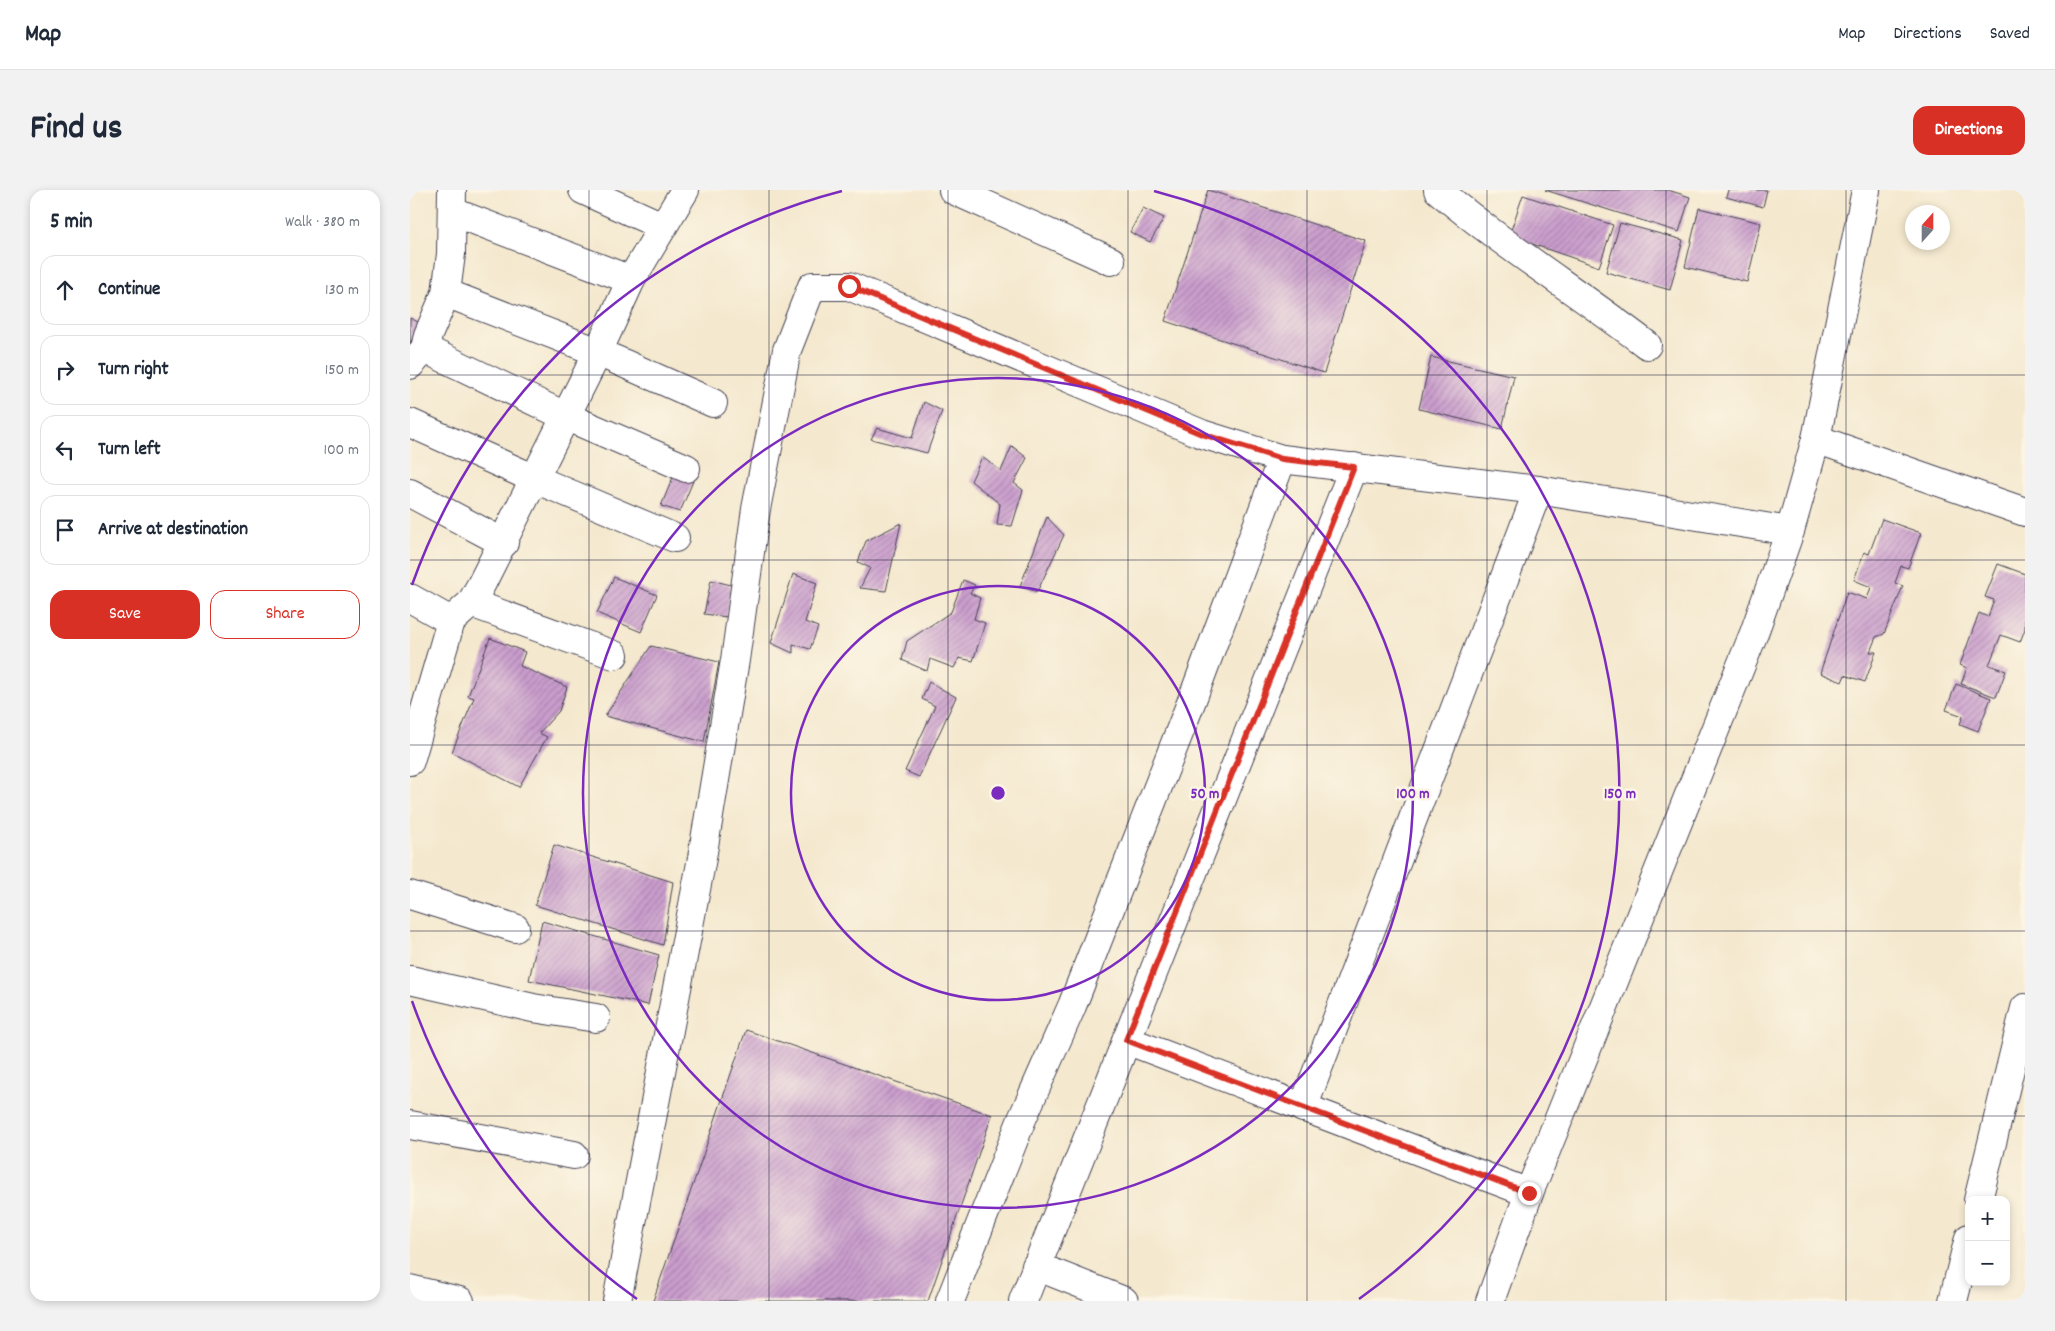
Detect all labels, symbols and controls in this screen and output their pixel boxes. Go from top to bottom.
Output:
text: Map [25,18,61,52]
text: Map [1838,22,1865,47]
text: Directions [1893,22,1962,47]
text: Saved [1990,22,2030,47]
text: Find us [30,105,122,155]
button: Directions [1913,106,2025,155]
north arrow [1905,205,1950,250]
text: 5 min [50,208,93,238]
text: Walk · 380 m [285,211,360,234]
route start [838,275,861,298]
icon: ahead [51,276,79,304]
text: Continue [98,277,160,304]
text: 130 m [325,279,359,302]
icon: right [51,356,79,384]
text: Turn right [98,357,169,384]
text: 150 m [325,359,359,382]
icon: left [51,436,79,464]
text: Turn left [98,437,161,464]
text: 100 m [323,439,359,462]
icon: arrive [51,516,79,544]
text: Arrive at destination [98,517,248,544]
button: Save [50,590,200,639]
button: Share [210,590,360,639]
centre of rings [989,784,1007,802]
text: 50 m [1191,784,1219,806]
text: 100 m [1396,784,1430,806]
text: 150 m [1604,784,1636,806]
route end [1518,1182,1541,1205]
map controls [1965,1196,2010,1286]
button: + [1965,1196,2010,1241]
button: − [1965,1241,2010,1286]

